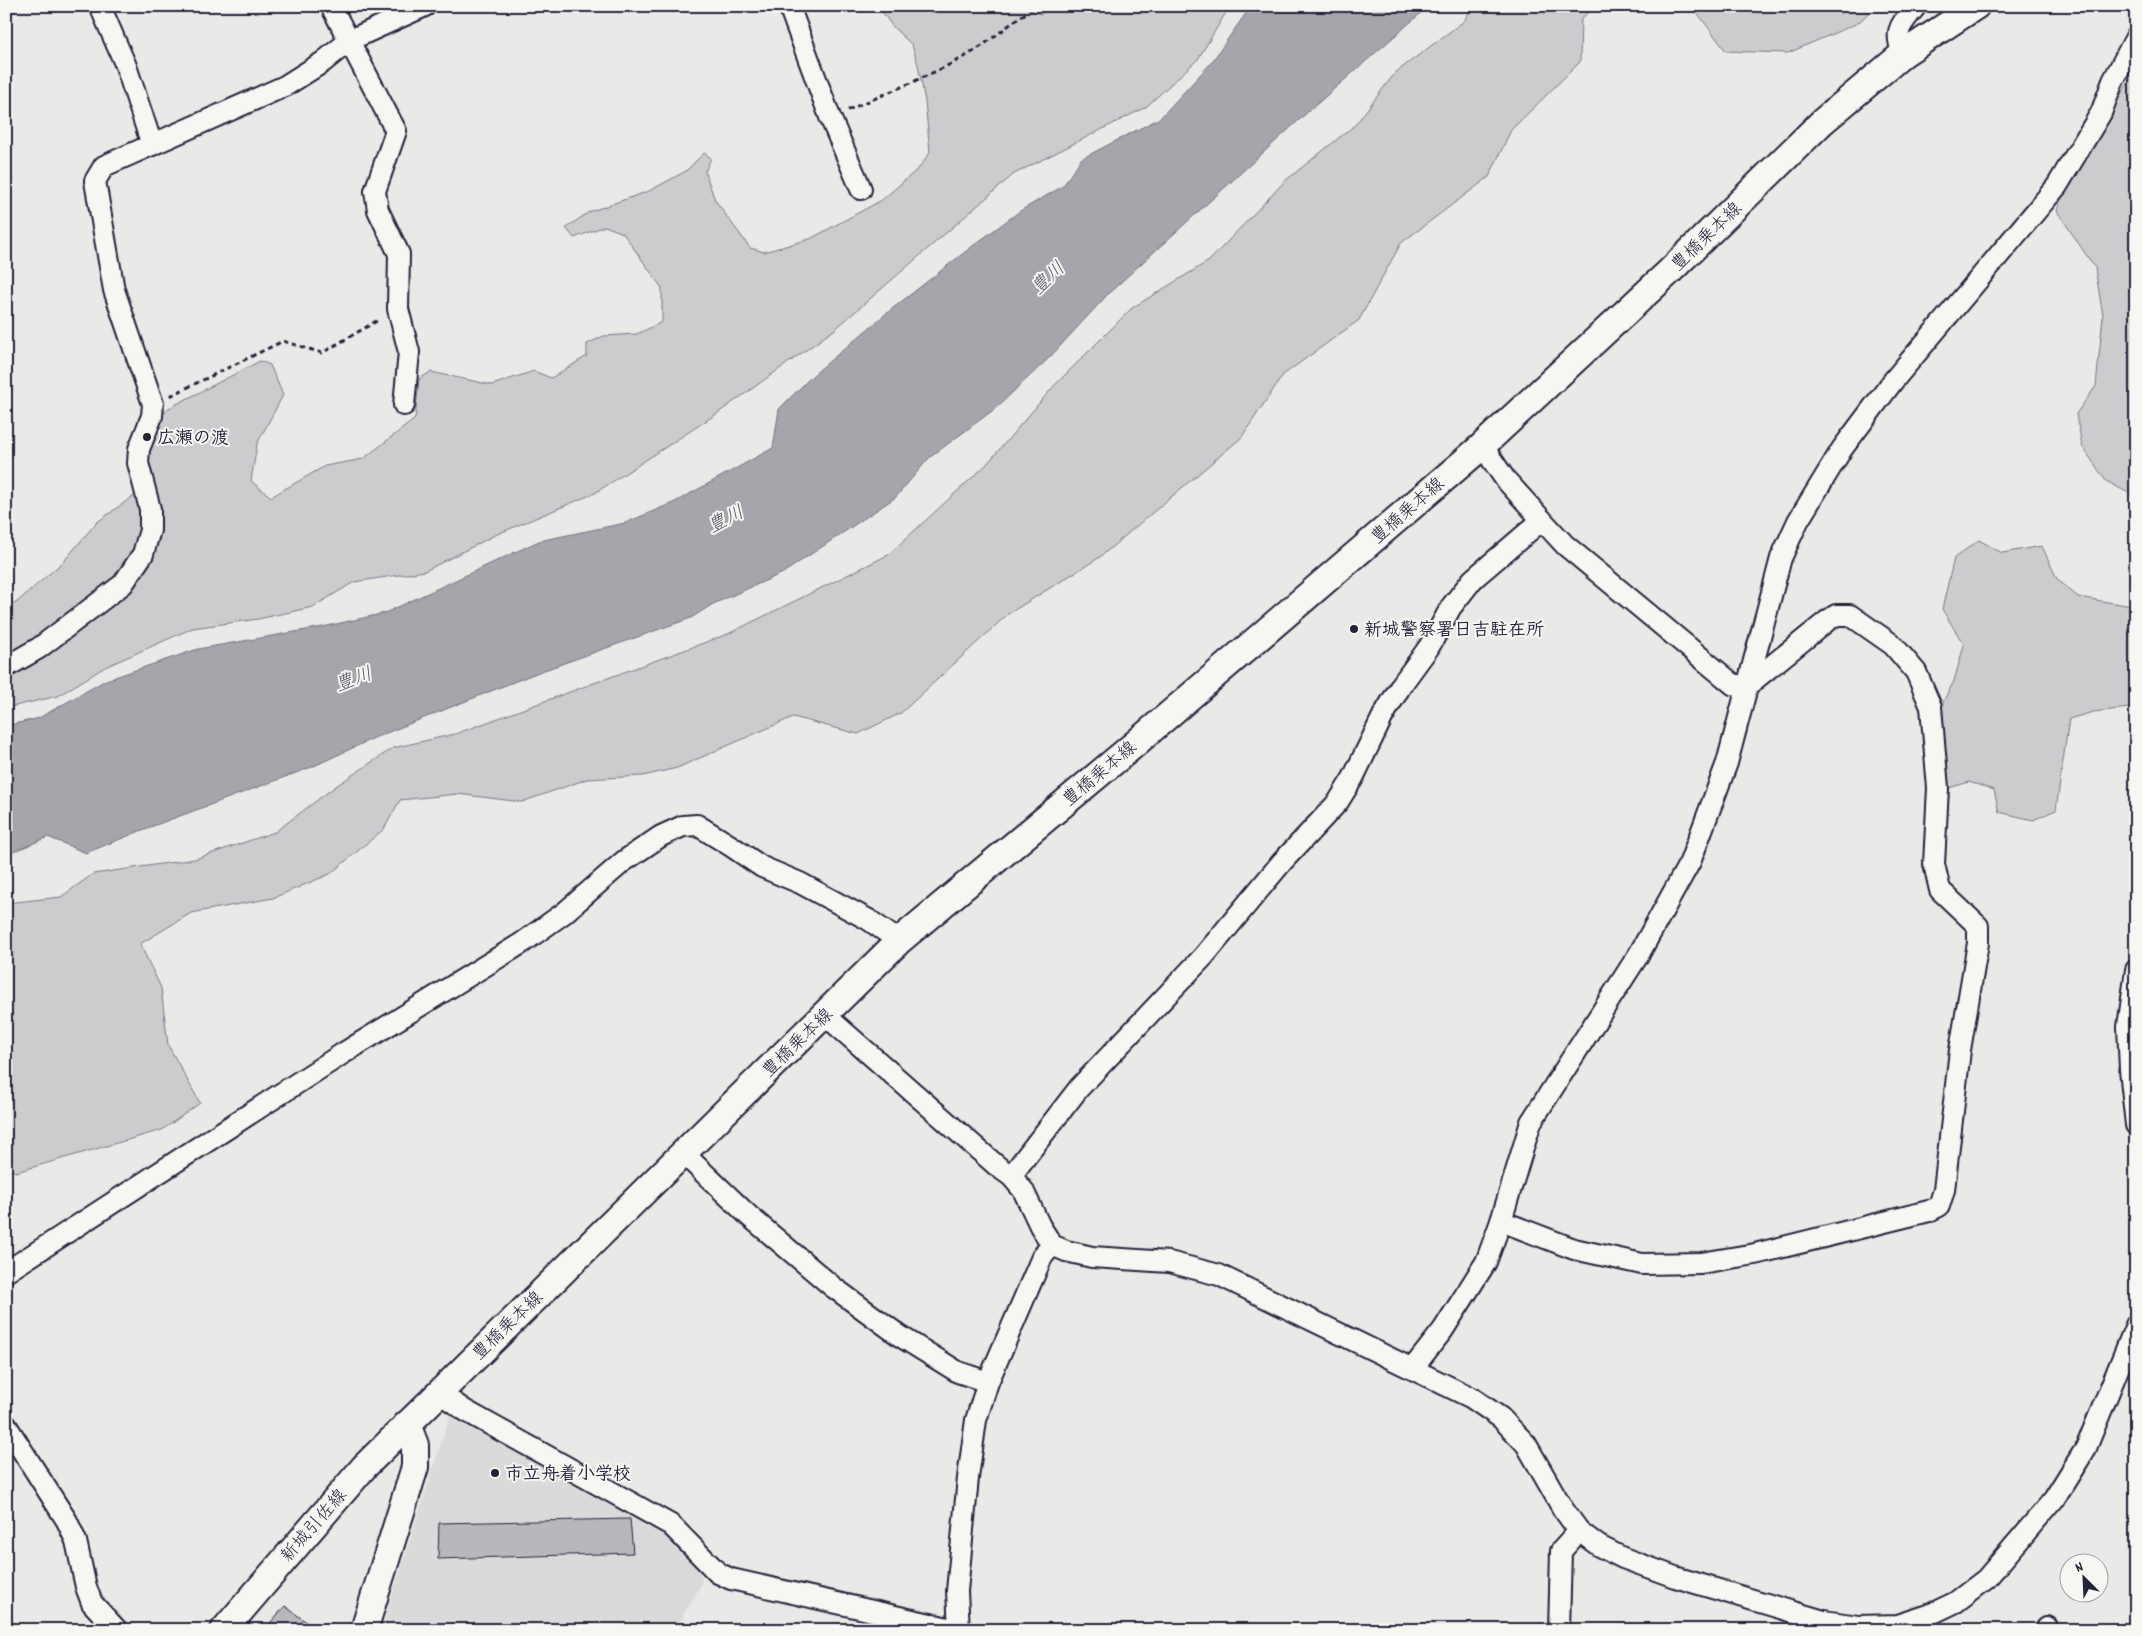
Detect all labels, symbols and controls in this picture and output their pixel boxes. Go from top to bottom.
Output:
street label: 豊橋乗本線 [1667,198,1749,278]
water label: 豊川 [1026,257,1072,302]
place label: 広瀬の渡 [157,427,229,452]
marker: 広瀬の渡 [141,431,153,443]
street label: 豊橋乗本線 [1366,473,1451,551]
water label: 豊川 [704,500,750,542]
place label: 新城警察署日吉駐在所 [1364,619,1544,644]
marker: 新城警察署日吉駐在所 [1348,623,1360,635]
water label: 豊川 [332,662,377,700]
street label: 豊橋乗本線 [1058,736,1143,813]
street label: 豊橋乗本線 [758,1004,840,1084]
street label: 豊橋乗本線 [468,1287,550,1367]
place label: 市立舟着小学校 [505,1463,631,1488]
marker: 市立舟着小学校 [489,1467,501,1479]
street label: 新城引佐線 [276,1484,354,1569]
north arrow [2060,1554,2110,1604]
text: N [2072,1557,2087,1578]

